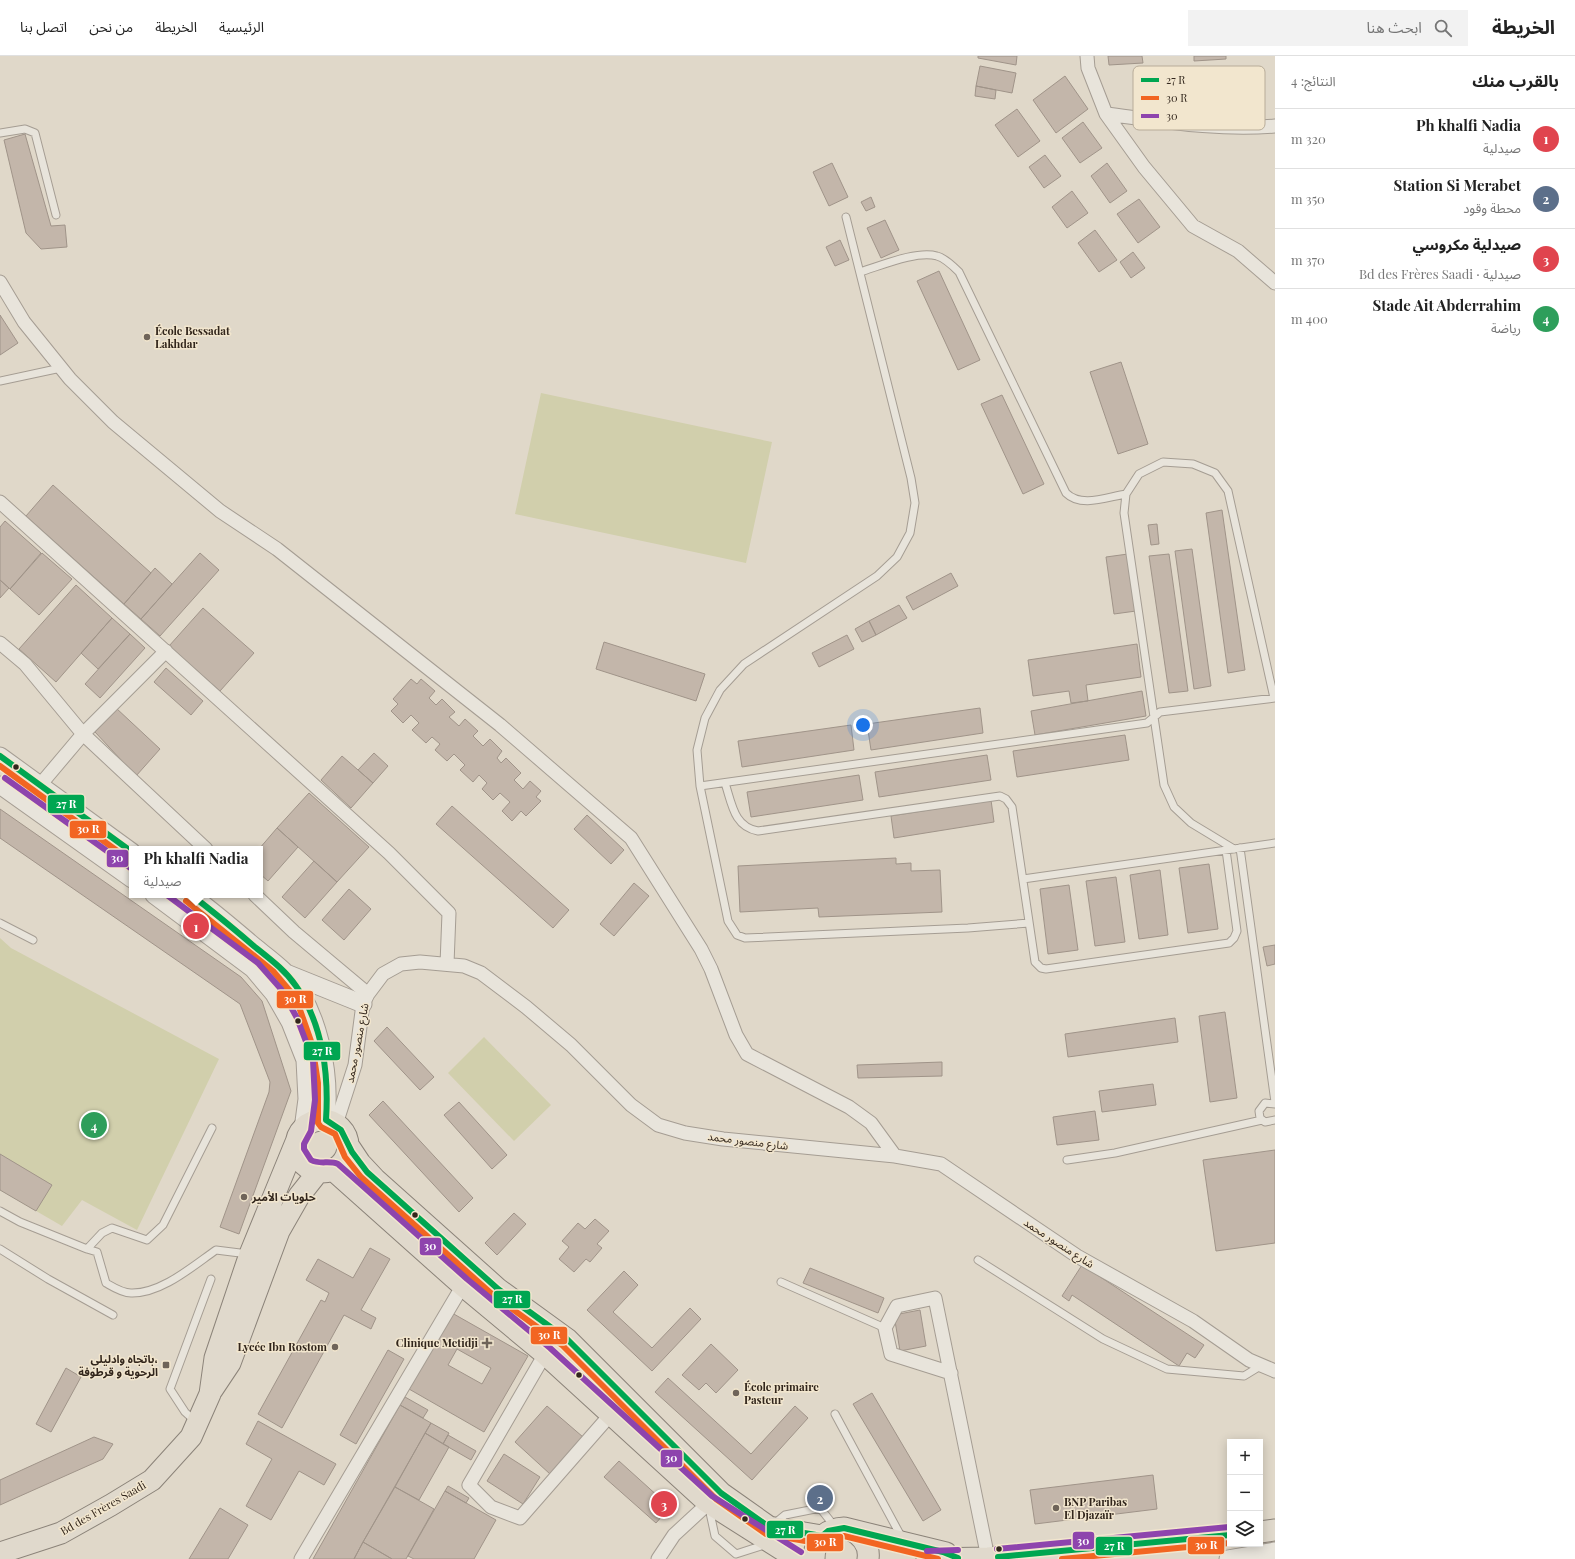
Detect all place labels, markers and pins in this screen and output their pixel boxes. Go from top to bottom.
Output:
place label: École Bessadat Lakhdar [155,323,230,351]
marker: École Bessadat Lakhdar [142,332,152,342]
unlabelled marker [11,762,21,772]
pin: 1 [183,911,209,941]
unlabelled marker [293,1016,303,1026]
pin: 4 [81,1110,107,1140]
place label: حلويات الأمير [251,1189,316,1204]
marker: حلويات الأمير [239,1192,249,1202]
unlabelled marker [410,1210,420,1220]
place label: Clinique Metidji [396,1335,479,1350]
marker: Clinique Metidji [481,1337,493,1349]
place label: Lycée Ibn Rostom [237,1339,327,1354]
marker: Lycée Ibn Rostom [330,1342,340,1352]
place label: باتجاه وادليلي، الرحوية و قرطوفة [78,1351,158,1379]
marker: باتجاه وادليلي، الرحوية و قرطوفة [161,1360,171,1370]
unlabelled marker [574,1370,584,1380]
place label: École primaire Pasteur [744,1379,819,1407]
marker: École primaire Pasteur [731,1388,741,1398]
pin: 2 [807,1483,833,1513]
pin: 3 [651,1489,677,1519]
place label: BNP Paribas El Djazaïr [1064,1494,1127,1522]
marker: BNP Paribas El Djazaïr [1051,1503,1061,1513]
unlabelled marker [740,1514,750,1524]
unlabelled marker [994,1544,1004,1554]

